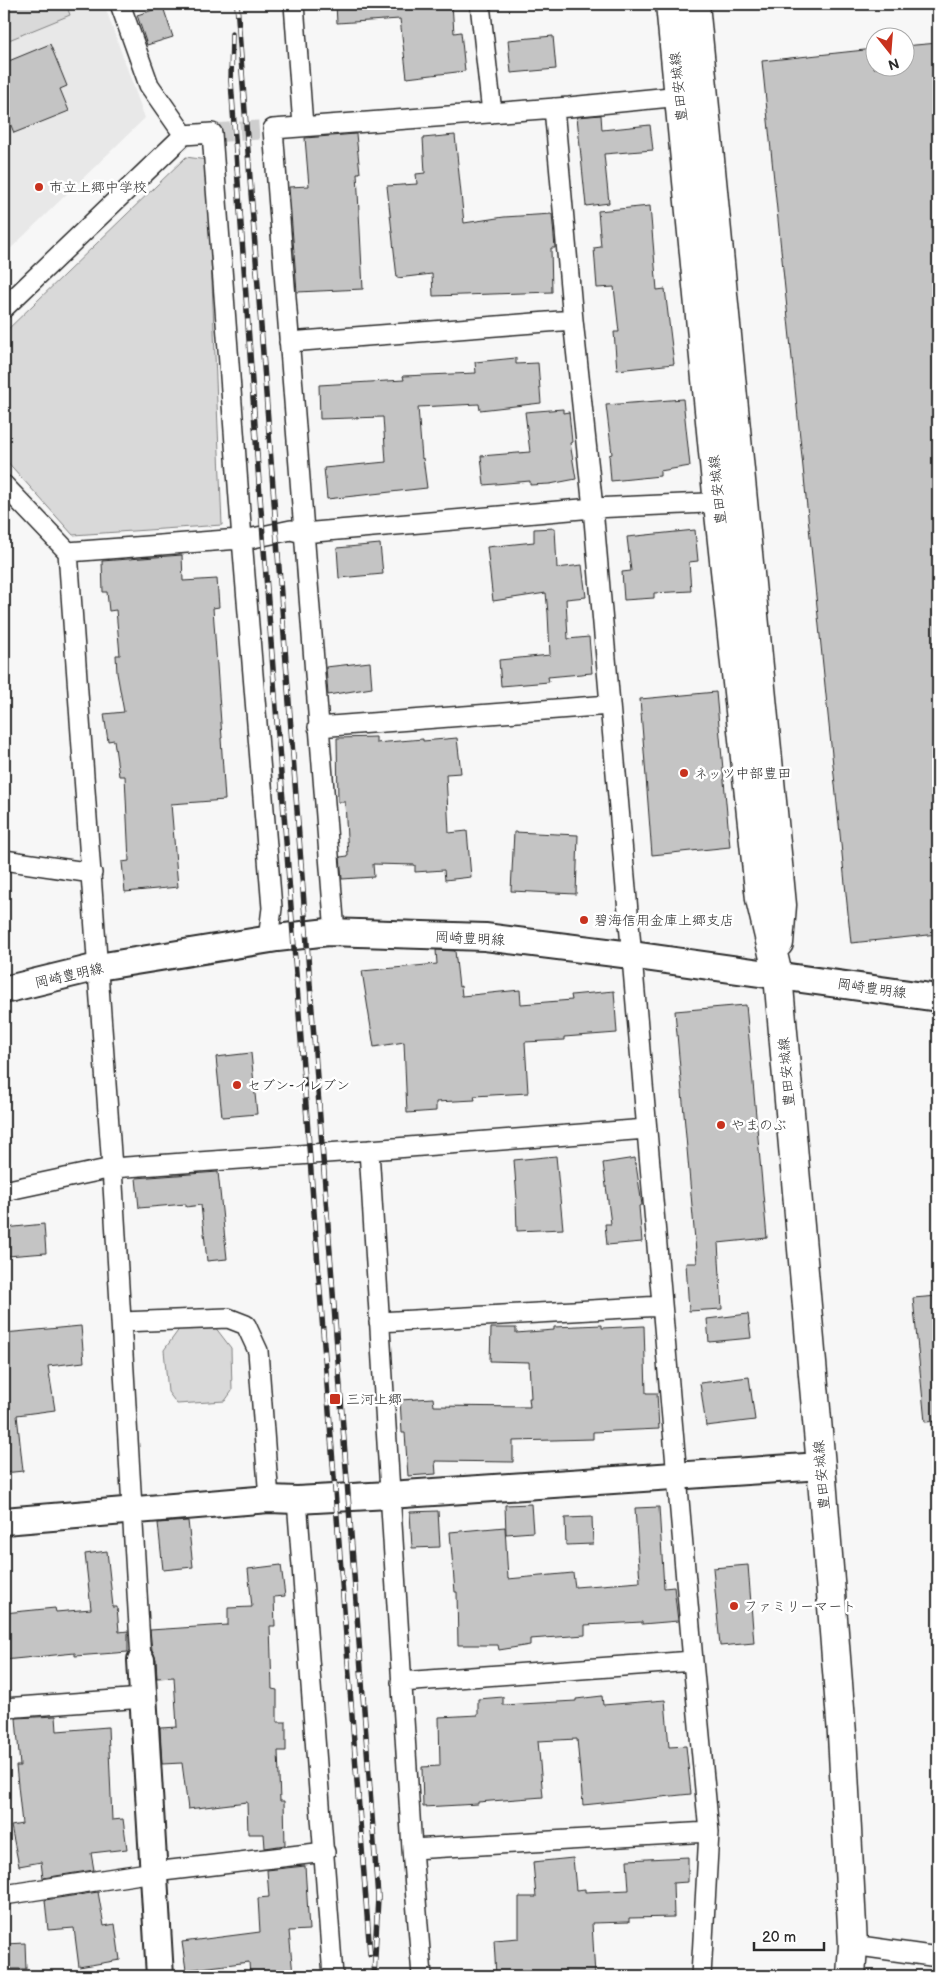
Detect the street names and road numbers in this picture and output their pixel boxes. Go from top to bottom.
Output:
street label: 豊田安城線 [666,51,691,123]
street label: 豊田安城線 [705,454,730,526]
street label: 岡崎豊明線 [435,928,505,949]
street label: 岡崎豊明線 [33,959,105,992]
street label: 岡崎豊明線 [836,975,908,1002]
street label: 豊田安城線 [775,1036,798,1108]
street label: 豊田安城線 [810,1439,833,1511]

